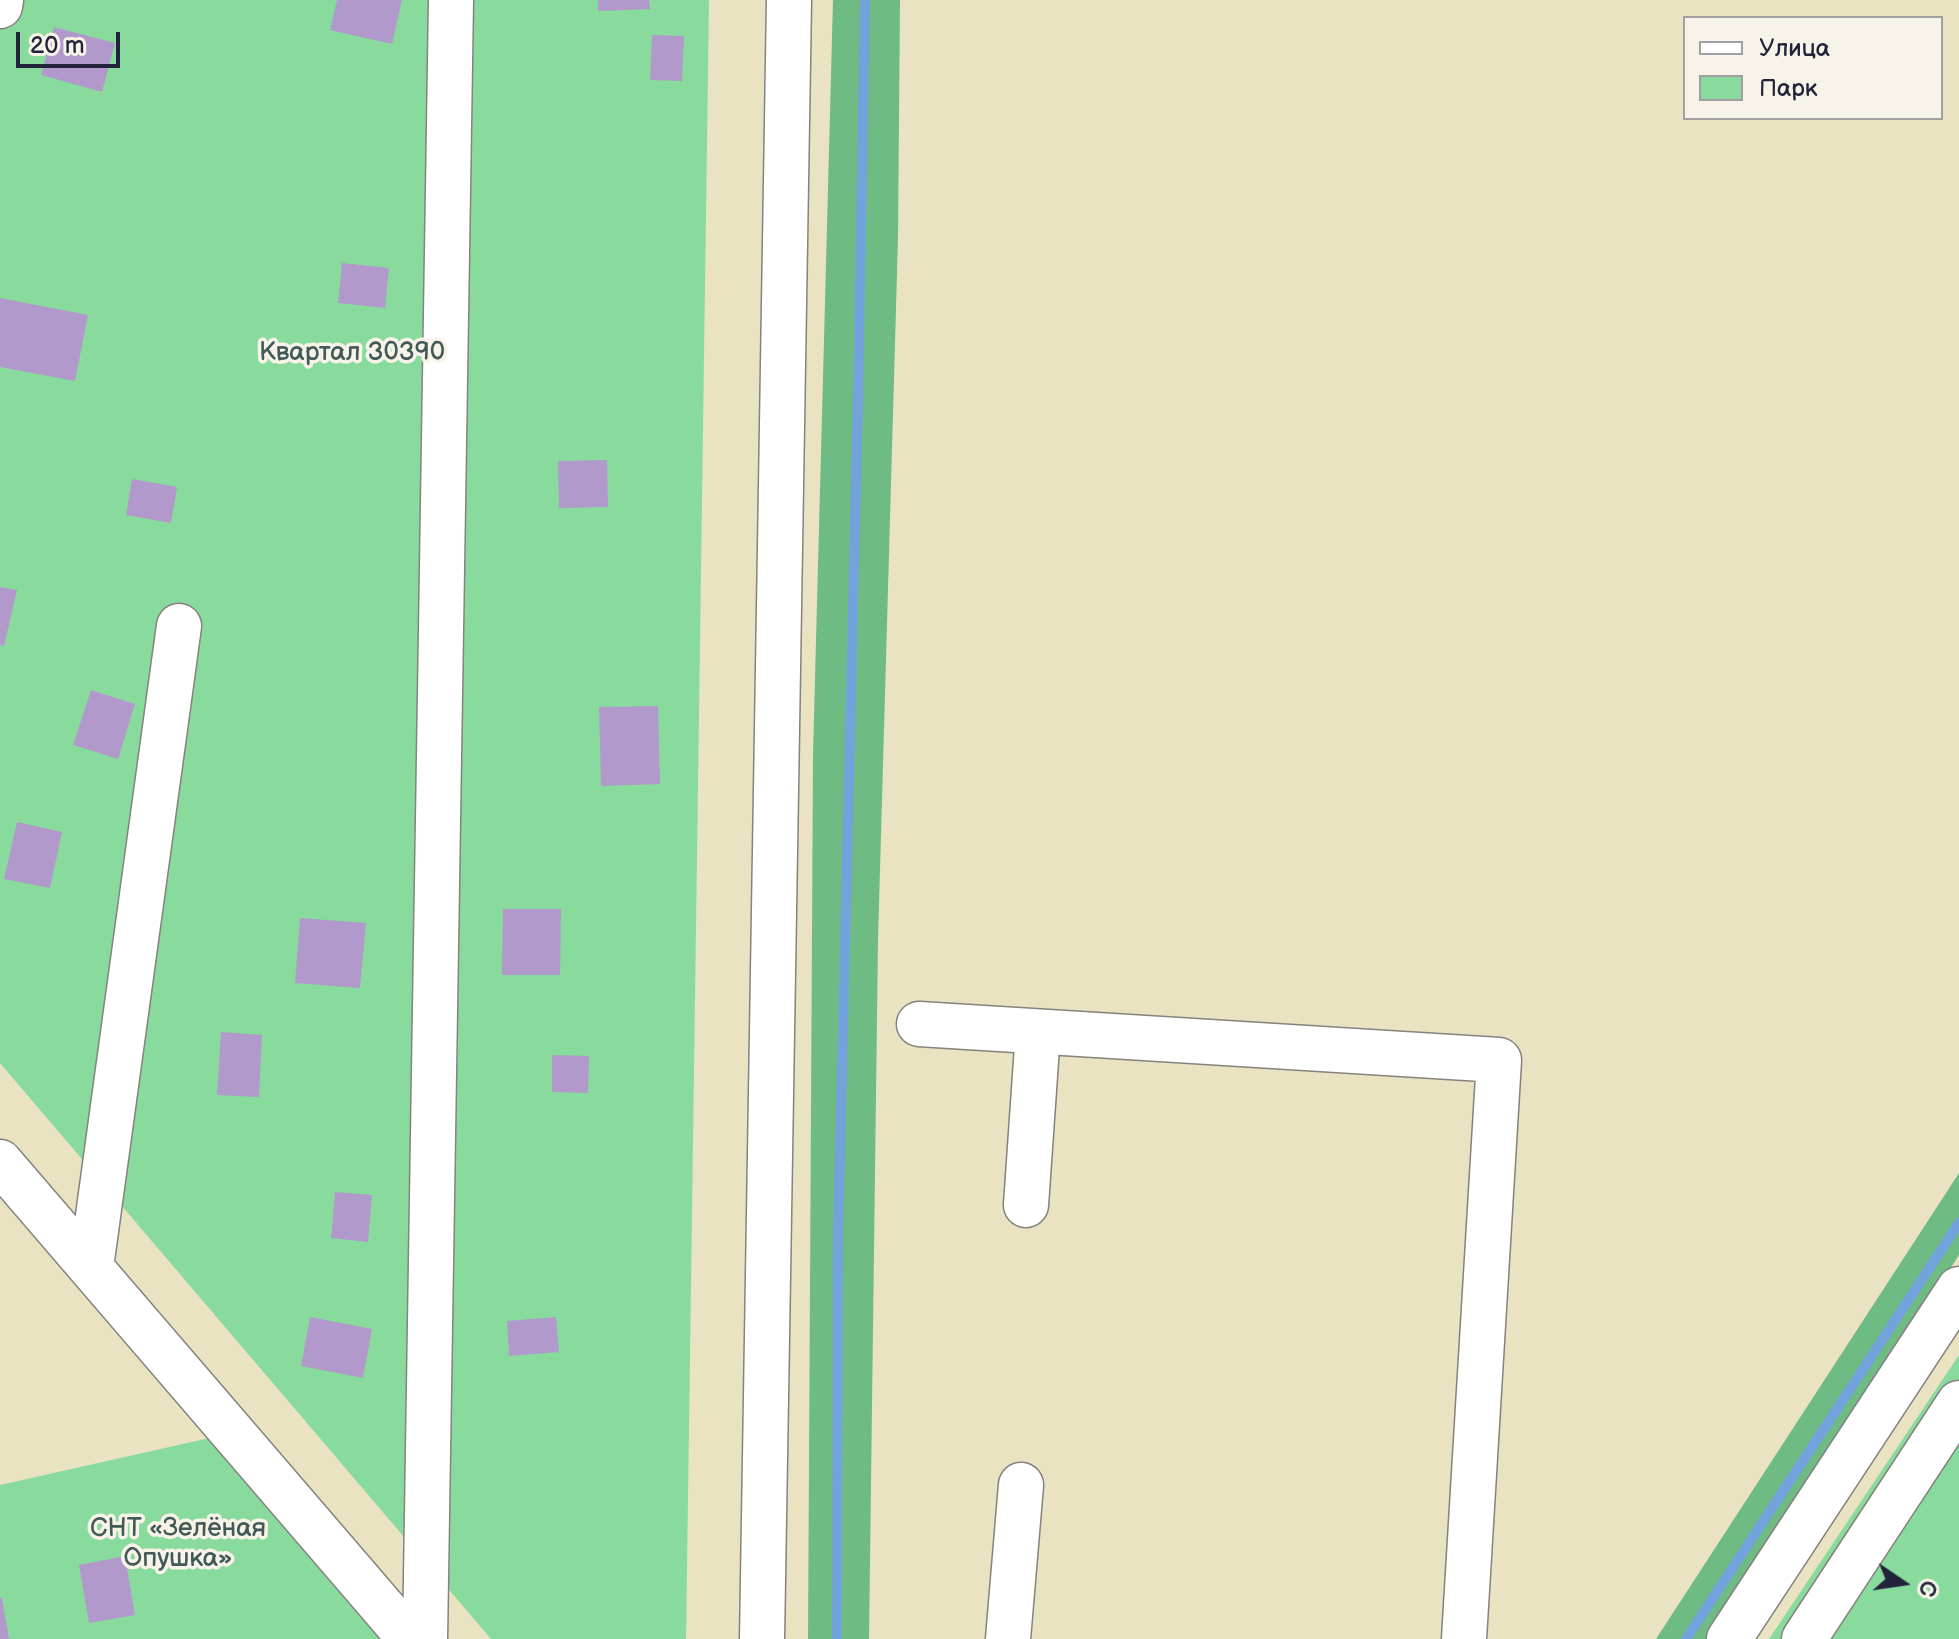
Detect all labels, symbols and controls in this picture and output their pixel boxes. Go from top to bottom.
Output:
scale bar [20,16,124,66]
legend [1683,16,1943,120]
text: 20 m [30,31,85,60]
text: Улица [1759,34,1830,63]
text: Парк [1759,74,1817,103]
park label: Квартал 30390 [259,337,445,369]
park label: СНТ «Зелёная Опушка» [90,1513,266,1574]
north arrow [1863,1543,1943,1623]
text: С [1912,1578,1942,1599]

